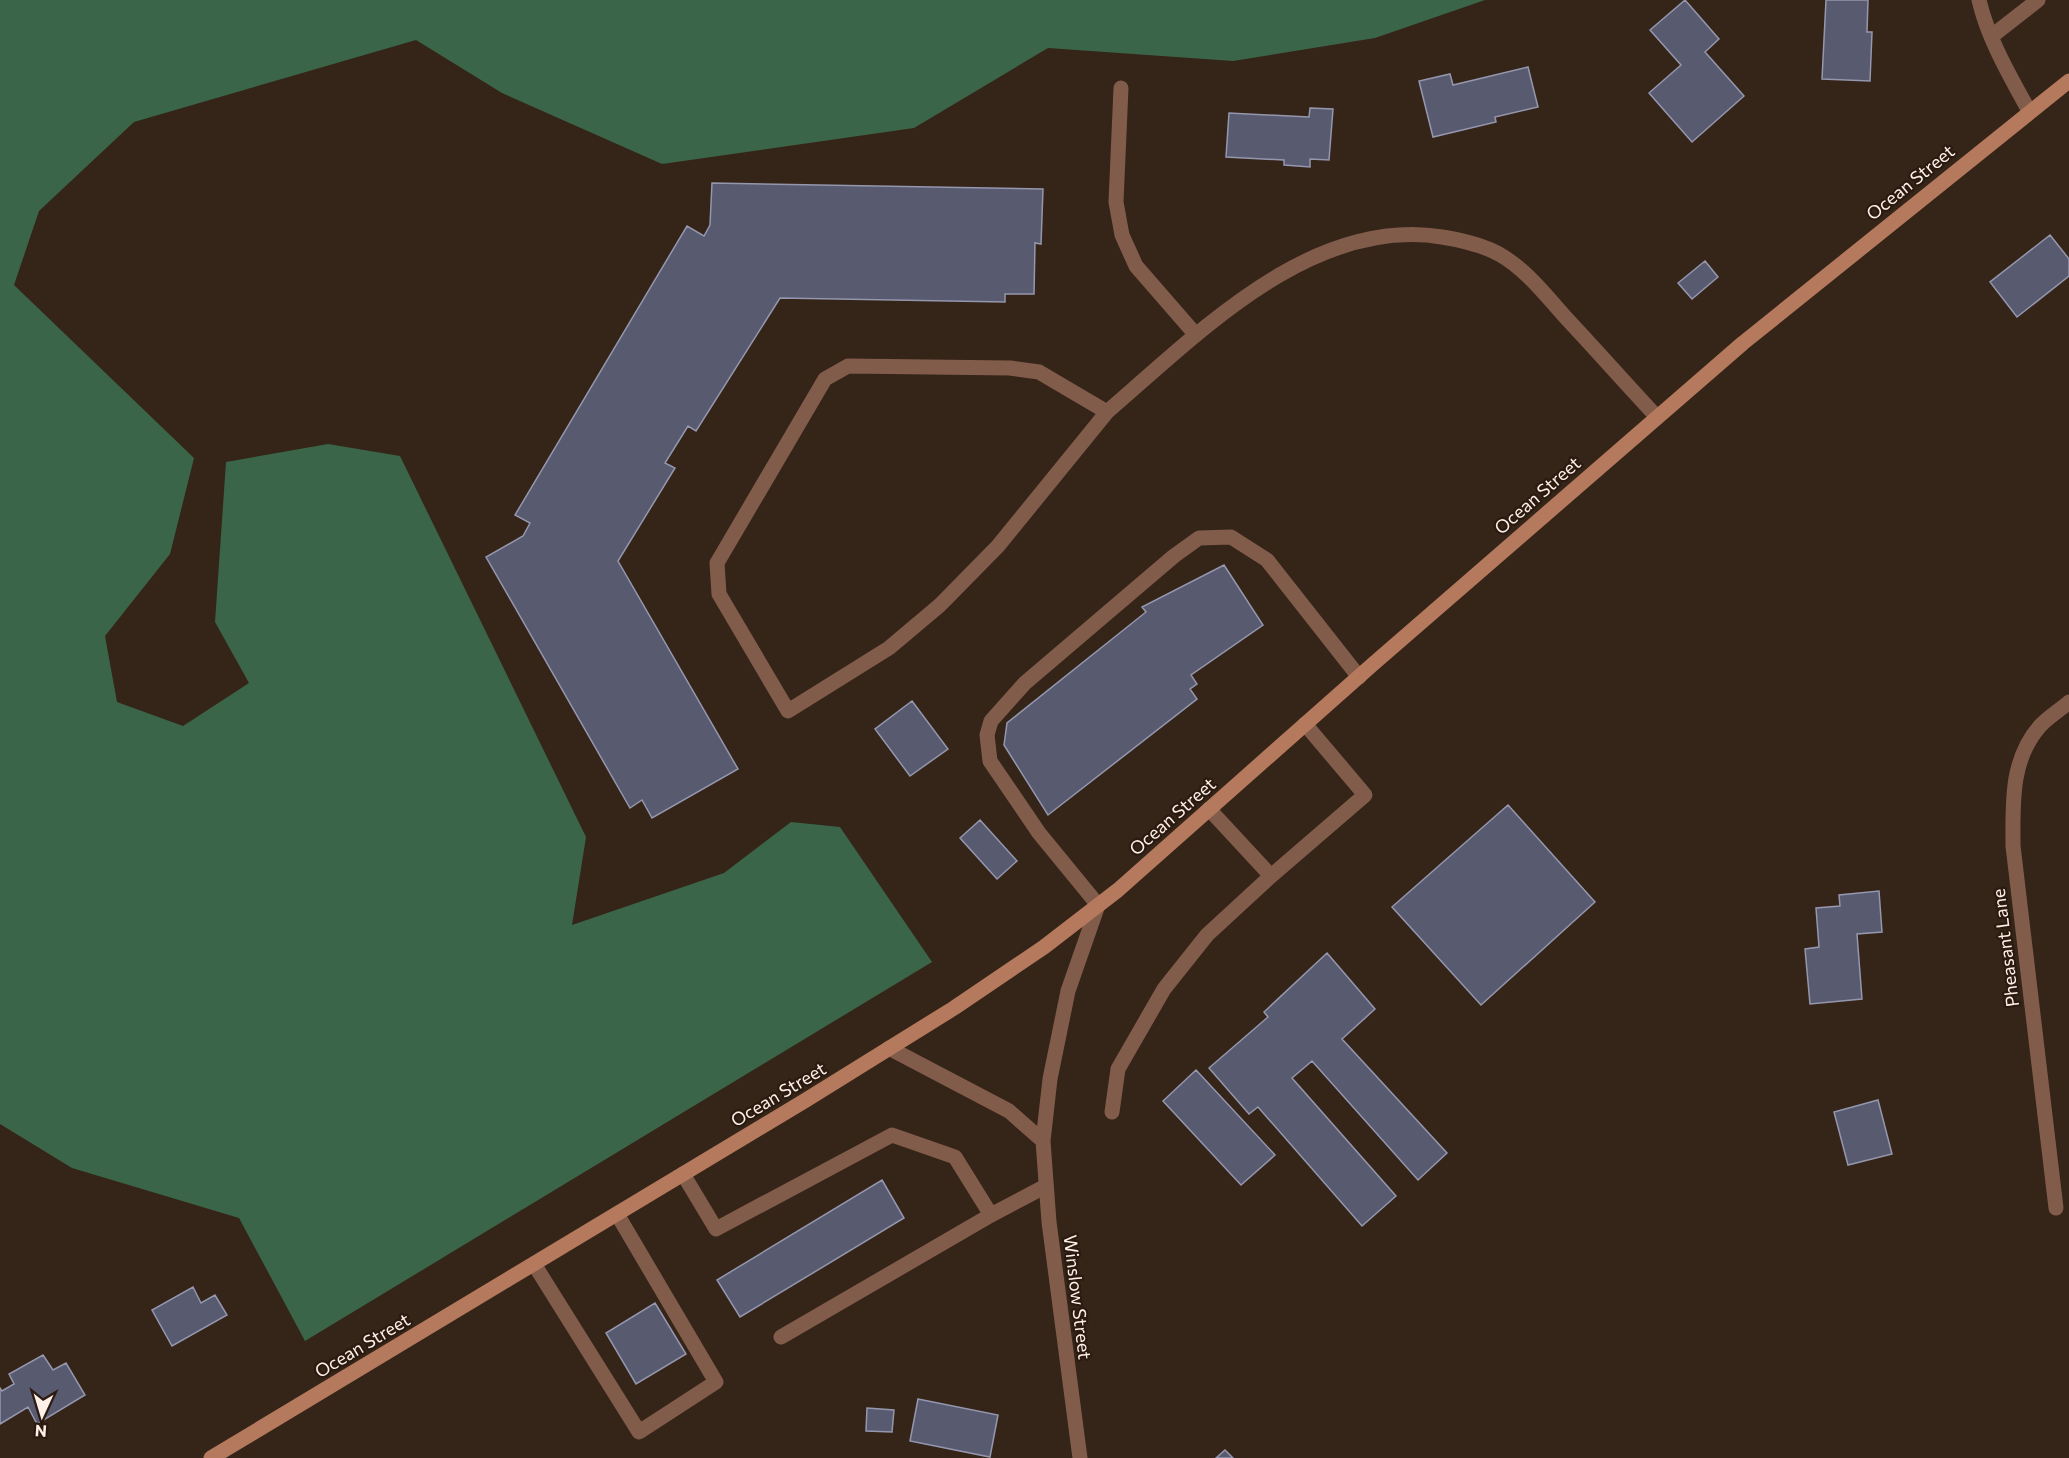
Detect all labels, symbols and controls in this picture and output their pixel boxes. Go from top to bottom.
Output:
street label: Ocean Street [1861,140,1959,224]
street label: Ocean Street [1489,452,1585,538]
street label: Ocean Street [1124,773,1220,859]
street label: Pheasant Lane [1987,888,2023,1008]
street label: Ocean Street [726,1057,830,1131]
street label: Winslow Street [1059,1234,1097,1360]
street label: Ocean Street [310,1308,414,1382]
north arrow [12,1386,72,1446]
text: N [34,1422,48,1441]

